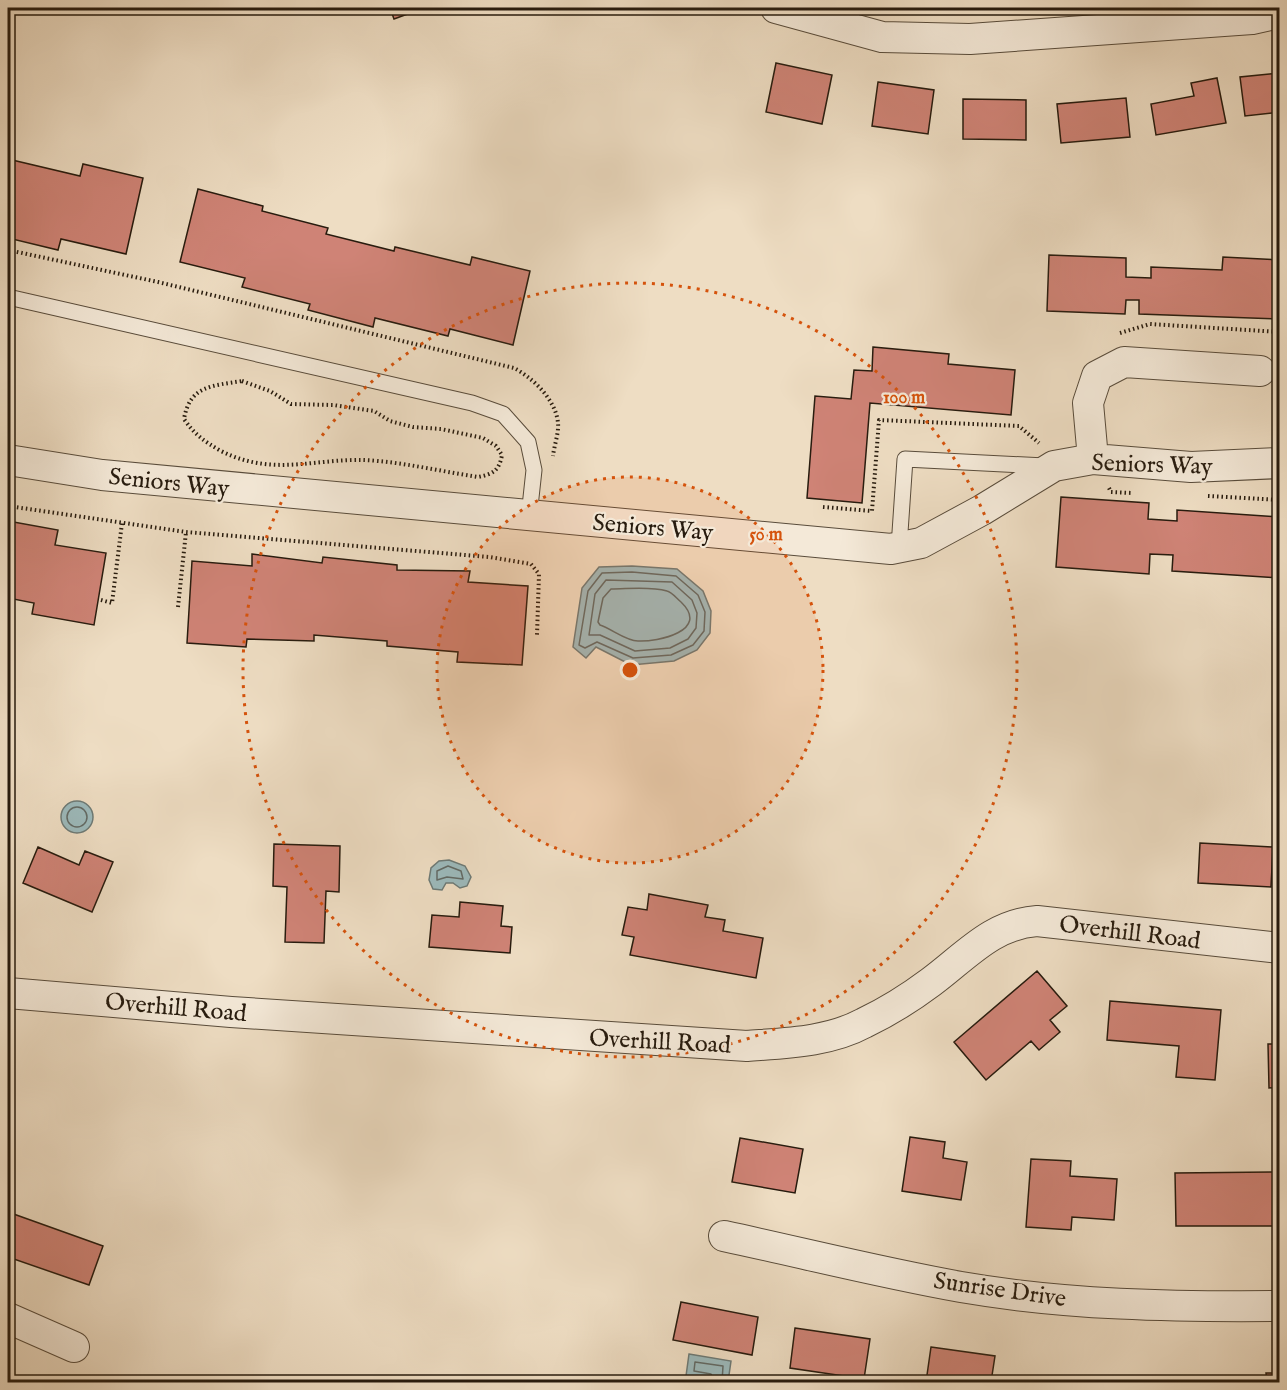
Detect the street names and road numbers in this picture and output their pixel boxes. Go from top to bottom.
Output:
street label: Seniors Way [1091,448,1213,483]
street label: Seniors Way [107,462,231,505]
street label: Seniors Way [591,508,715,549]
street label: Overhill Road [1057,909,1202,958]
street label: Overhill Road [104,987,248,1030]
street label: Overhill Road [588,1023,732,1062]
street label: Sunrise Drive [932,1266,1068,1315]

